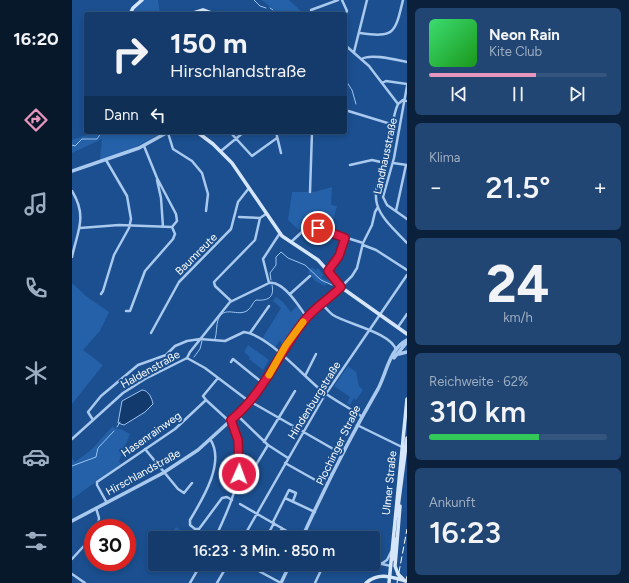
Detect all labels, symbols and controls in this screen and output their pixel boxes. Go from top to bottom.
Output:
text: 150 m [170,26,247,60]
text: Neon Rain [489,26,560,44]
text: 16:20 [13,28,59,50]
icon: right [104,28,156,80]
text: Kite Club [489,44,542,59]
text: Hirschlandstraße [170,60,306,82]
icon: previous [448,83,470,105]
icon: pause [507,83,529,105]
icon: next [566,83,588,105]
icon: left [147,104,169,126]
icon: directions [22,106,50,134]
text: Dann [104,106,139,124]
street label: Landhausstraße [371,117,400,195]
text: Klima [429,150,461,165]
text: 21.5° [485,169,551,206]
text: − [429,174,443,201]
text: + [593,174,607,201]
icon: music [22,190,50,218]
pin [301,211,335,245]
icon: arrive [307,217,329,239]
street label: Baumreute [173,231,220,278]
text: 24 [486,253,550,315]
icon: phone [22,274,50,302]
text: km/h [503,310,533,325]
street label: Haldenstraße [118,348,182,391]
icon: climate [22,359,50,387]
street label: Hindenburgstraße [285,359,344,442]
text: Reichweite · 62% [429,374,528,389]
text: 310 km [429,393,526,430]
street label: Plochinger Straße [313,403,363,487]
street label: Hasenrainweg [119,409,184,460]
icon: car [22,443,50,471]
street label: Hirschlandstraße [104,447,183,498]
street label: Ulmer Straße [380,450,399,516]
position arrow [218,453,260,495]
text: Ankunft [429,495,476,510]
text: 16:23 [429,514,501,551]
speed limit sign: 30 [84,519,136,571]
icon: filters [22,527,50,555]
text: 16:23 · 3 Min. · 850 m [193,542,335,560]

